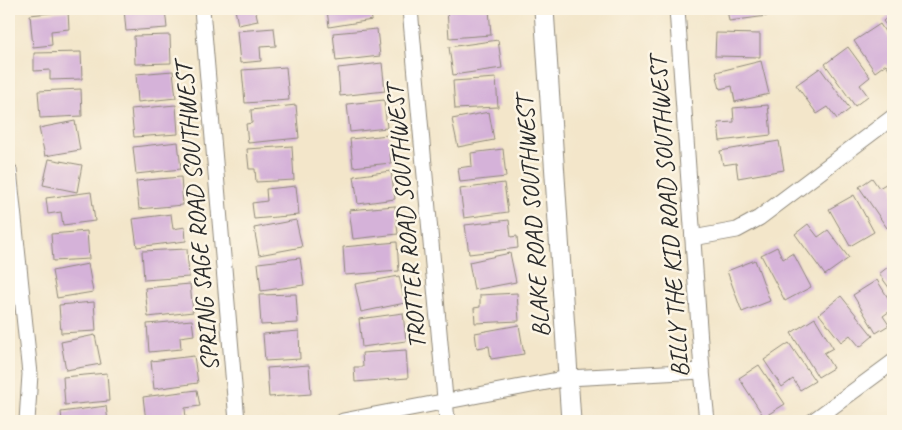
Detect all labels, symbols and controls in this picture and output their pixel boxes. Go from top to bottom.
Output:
street label: BILLY THE KID ROAD SOUTHWEST [641,50,696,378]
street label: SPRING SAGE ROAD SOUTHWEST [167,55,226,373]
street label: TROTTER ROAD SOUTHWEST [378,78,433,350]
street label: BLAKE ROAD SOUTHWEST [508,89,557,338]

